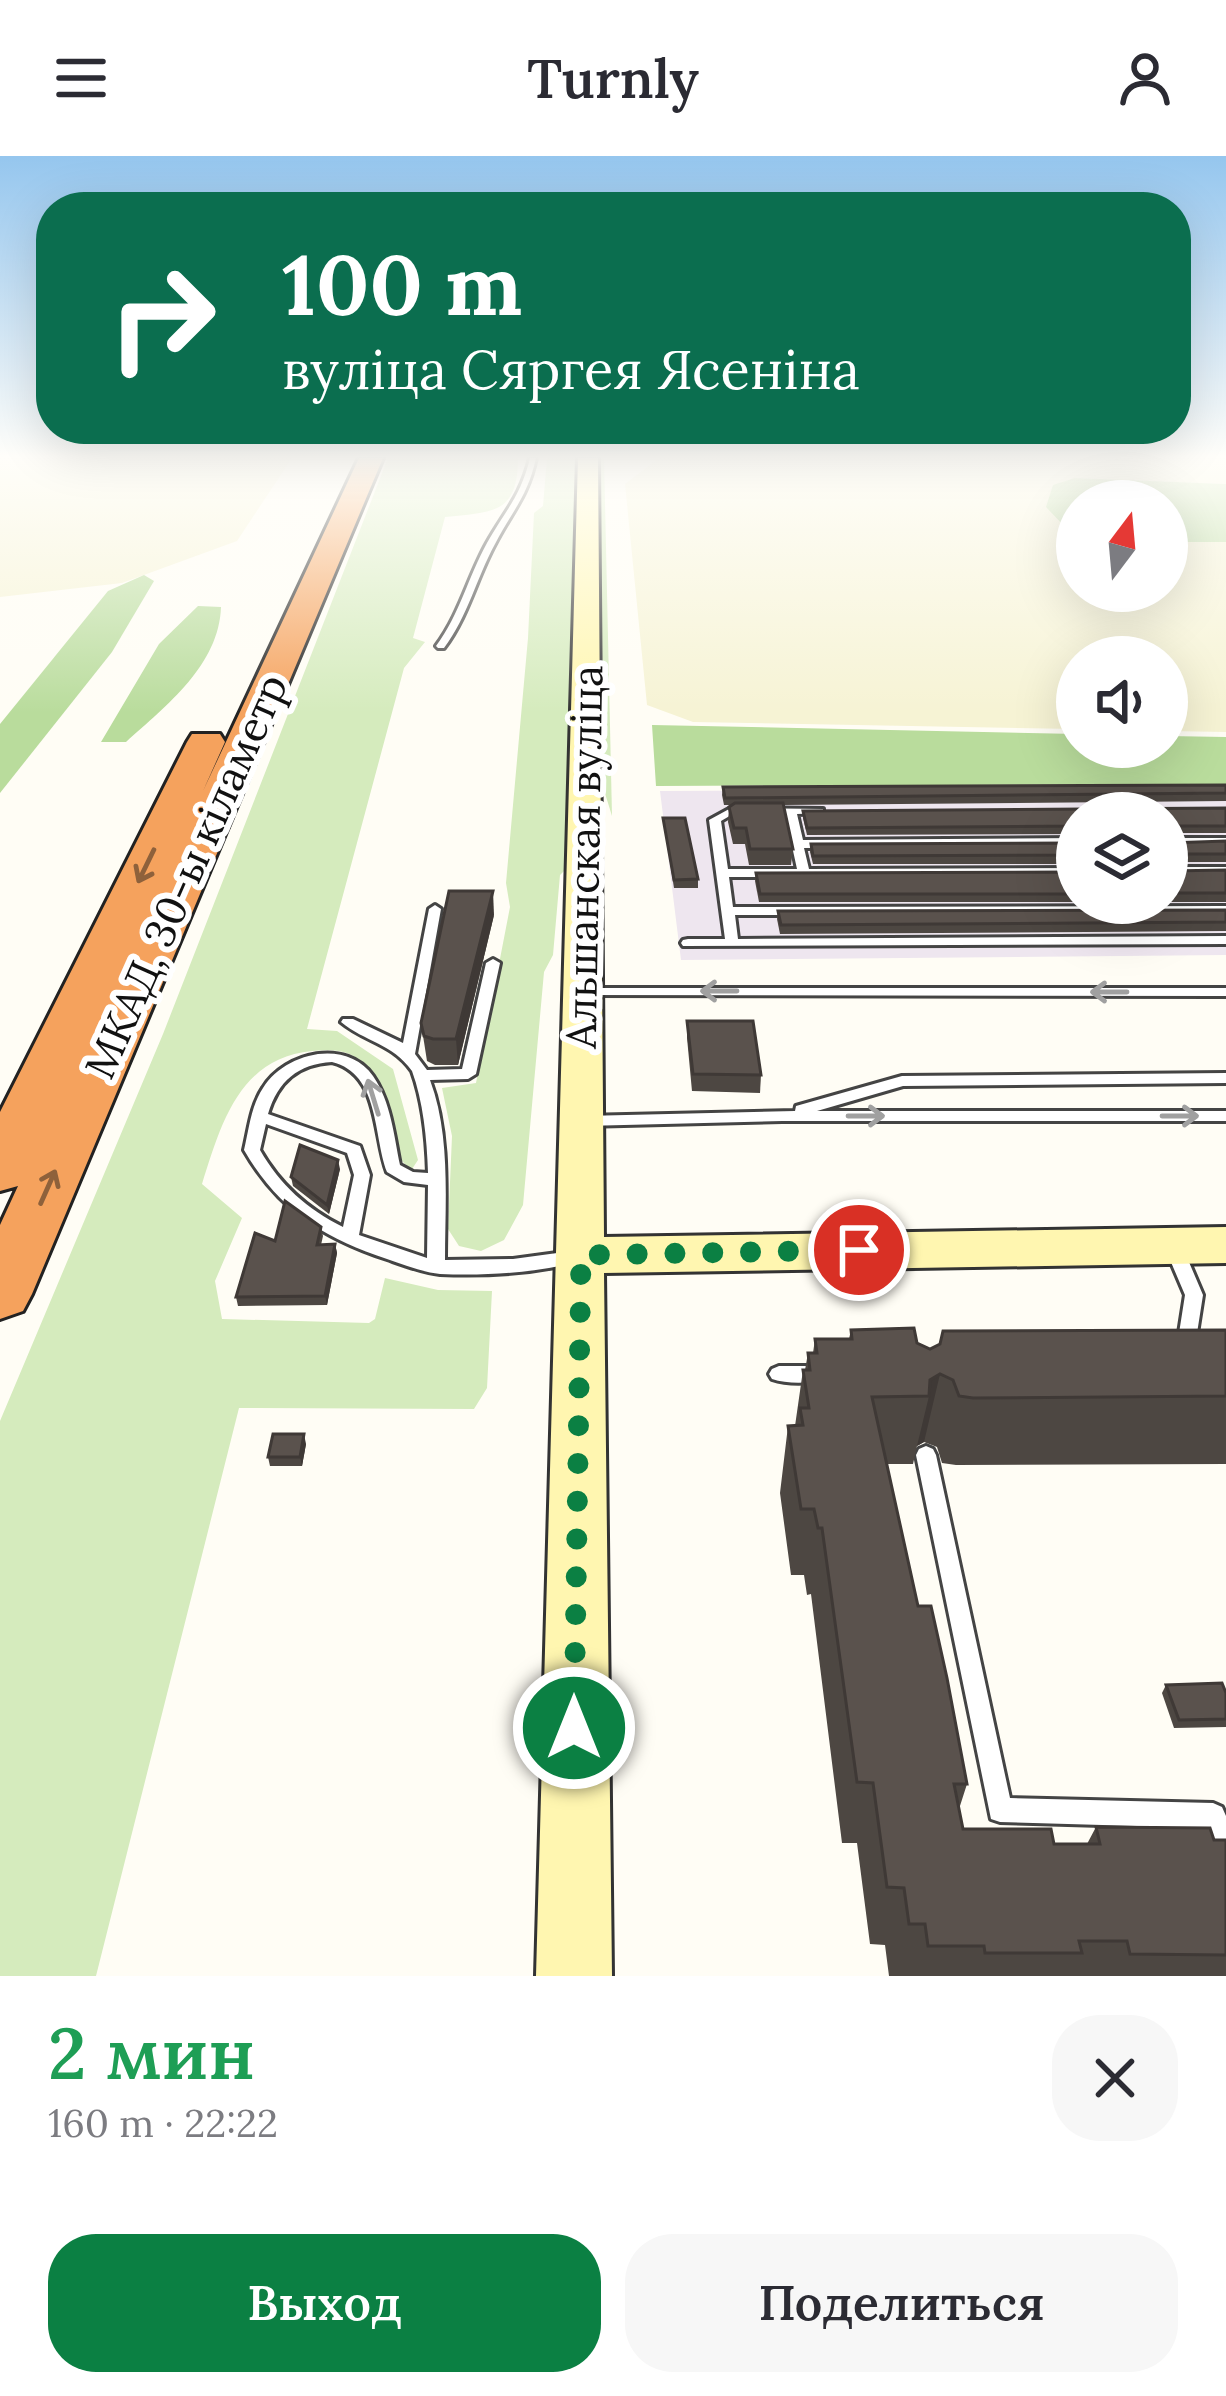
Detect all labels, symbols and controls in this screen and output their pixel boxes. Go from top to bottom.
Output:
text: Turnly [527,44,699,113]
icon: menu [48,45,114,111]
icon: person [1112,45,1178,111]
text: 100 m [282,230,522,338]
icon: right [84,240,240,396]
text: вуліца Сяргея Ясеніна [282,335,860,404]
north arrow [1056,480,1188,612]
map controls [1056,480,1188,924]
button: sound [1056,636,1188,768]
street label: МКАД, 30-ы кіламетр [72,665,300,1087]
street label: Альшанская вуліца [554,665,614,1050]
button: layers [1056,792,1188,924]
one-way arrow [134,848,156,884]
one-way arrow [700,980,739,1002]
one-way arrow [1090,981,1129,1003]
one-way arrow [361,1079,383,1117]
one-way arrow [846,1105,885,1127]
one-way arrow [1160,1105,1199,1127]
one-way arrow [38,1170,60,1206]
pin [808,1199,910,1301]
icon: arrive [826,1217,892,1283]
position arrow [511,1665,637,1791]
text: 2 мин [48,2007,255,2099]
button: close [1052,2015,1178,2141]
text: 160 m · 22:22 [48,2098,278,2148]
button: Выход [48,2234,601,2372]
button: Поделиться [625,2234,1178,2372]

